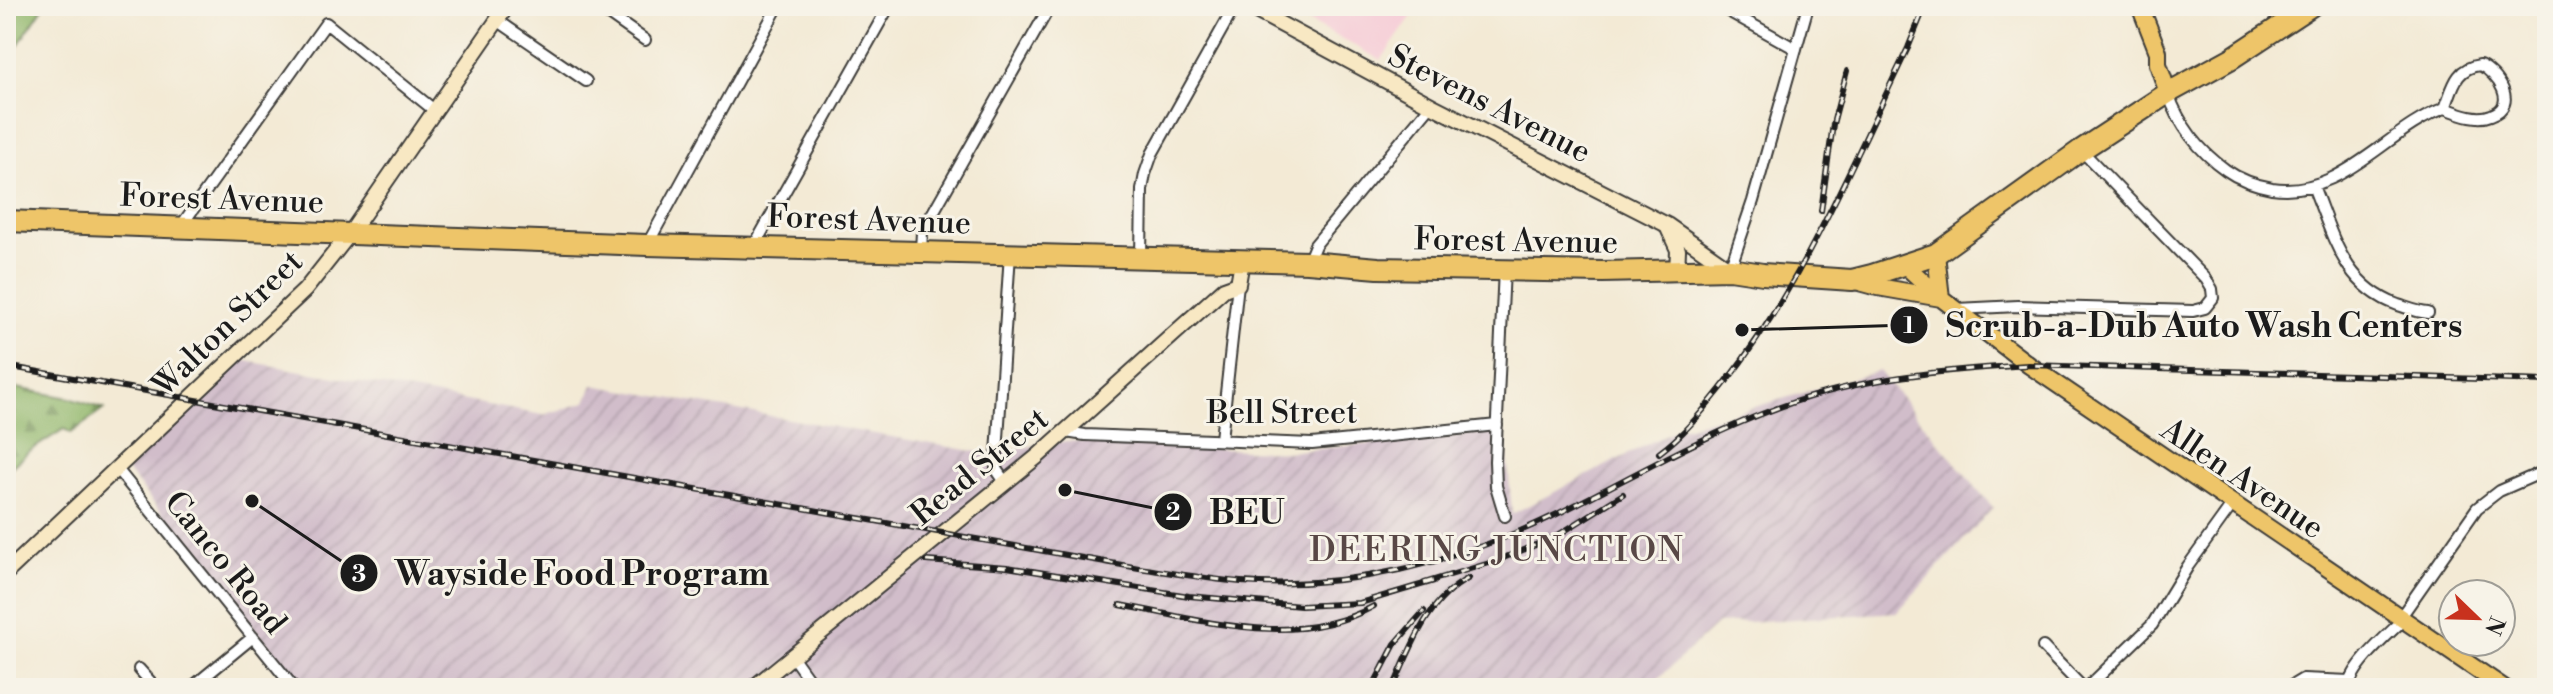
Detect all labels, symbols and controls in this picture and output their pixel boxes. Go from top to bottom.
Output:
street label: Stevens Avenue [1381,36,1598,172]
street label: Forest Avenue [119,175,325,223]
street label: Forest Avenue [766,196,972,244]
street label: Forest Avenue [1414,219,1618,263]
street label: Walton Street [143,242,311,406]
callout: Scrub-a-Dub Auto Wash Centers [1889,296,2478,354]
text: Scrub-a-Dub Auto Wash Centers [1945,306,2463,348]
text: 1 [1903,311,1915,341]
street label: Bell Street [1205,393,1358,433]
street label: Read Street [903,399,1057,535]
street label: Allen Avenue [2152,409,2332,548]
street label: Canco Road [155,483,295,642]
callout: BEU [1153,483,1300,541]
text: BEU [1209,493,1285,535]
text: 2 [1166,498,1181,528]
district label: DEERING JUNCTION [1309,530,1685,572]
callout: Wayside Food Program [339,544,786,602]
text: Wayside Food Program [394,554,769,596]
text: 3 [352,560,366,590]
north arrow [2437,578,2517,658]
text: N [2478,612,2510,639]

